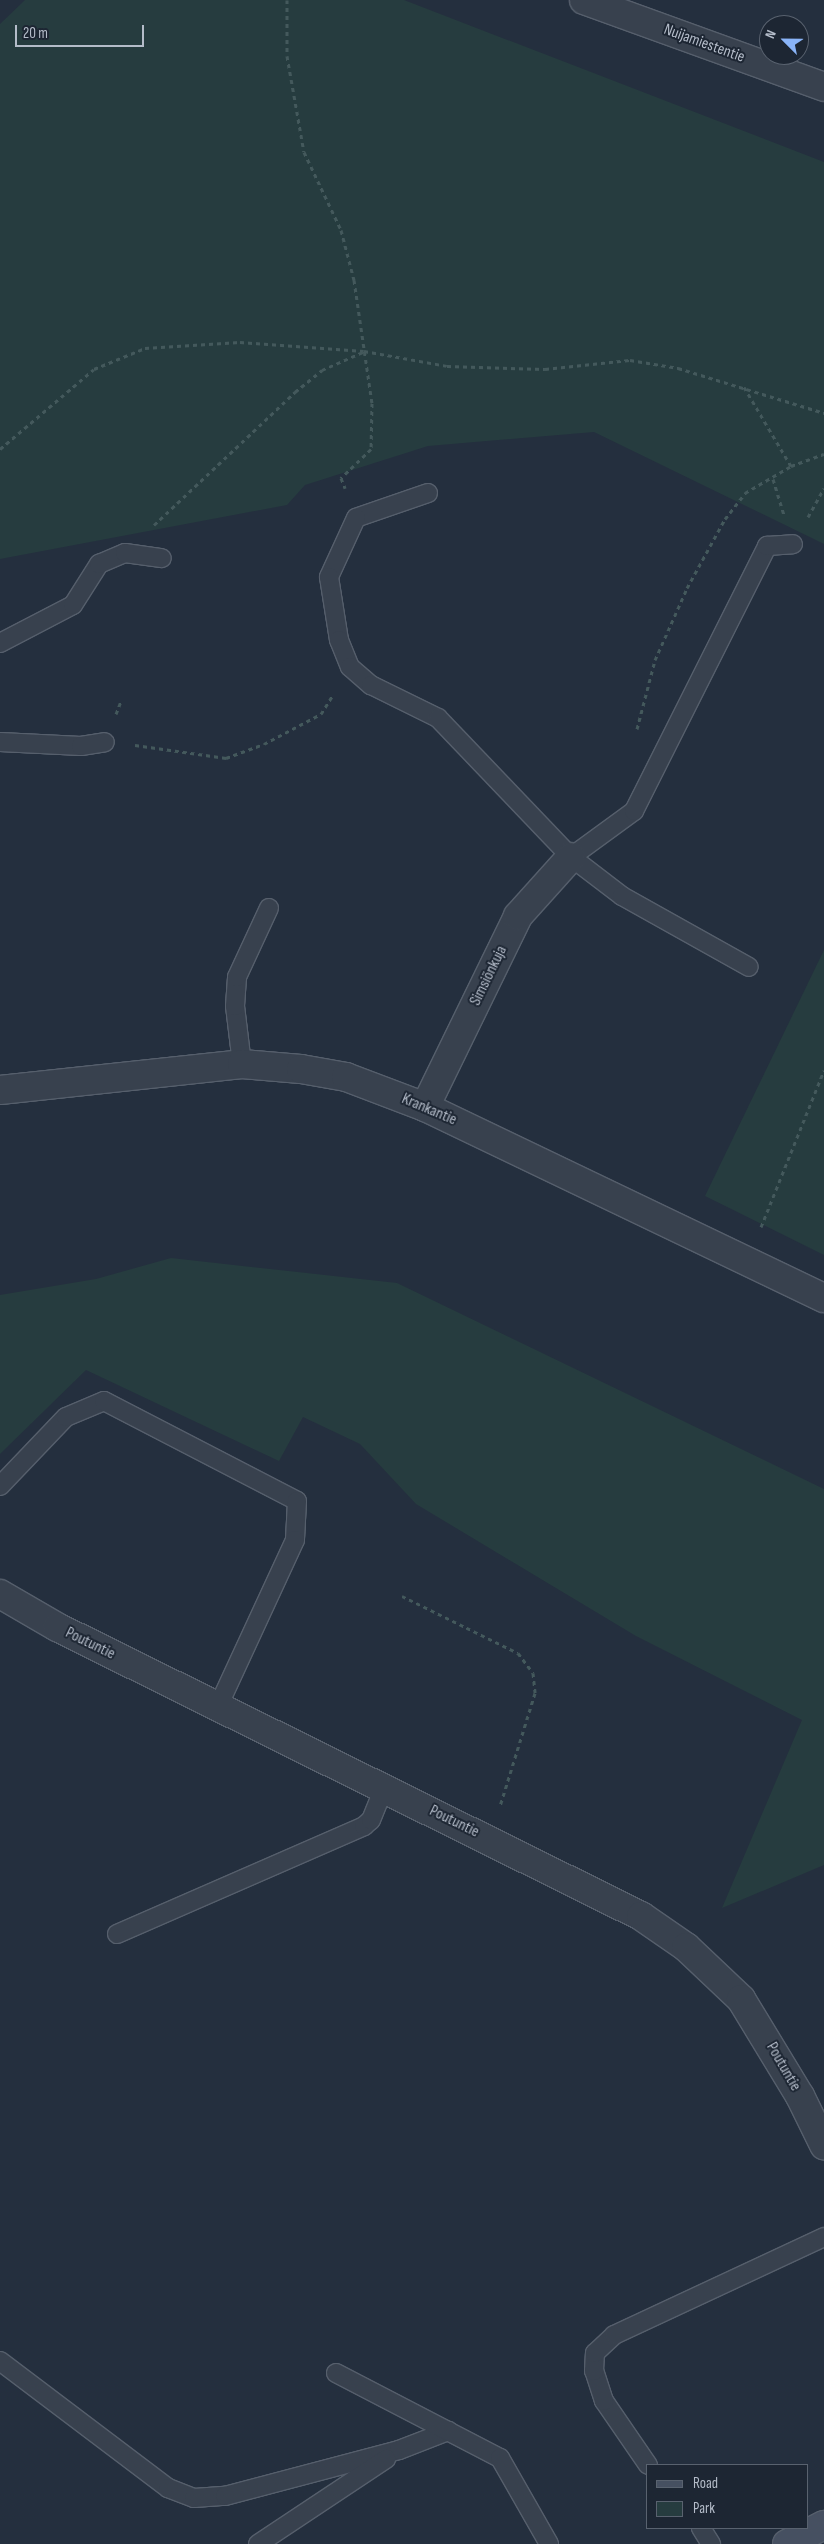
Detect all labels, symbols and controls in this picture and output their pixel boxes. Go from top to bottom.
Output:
scale bar [18,15,146,47]
north arrow [759,15,809,65]
street label: Nuijamiestentie [661,20,747,68]
text: 20 m [23,24,48,43]
text: N [761,28,780,41]
street label: Simsiönkuja [466,943,512,1009]
street label: Krankantie [399,1090,459,1130]
street label: Poutuntie [62,1624,118,1664]
street label: Poutuntie [426,1802,482,1842]
street label: Poutuntie [761,2039,805,2095]
legend [646,2464,809,2529]
text: Road [693,2474,718,2493]
text: Park [693,2499,715,2518]

